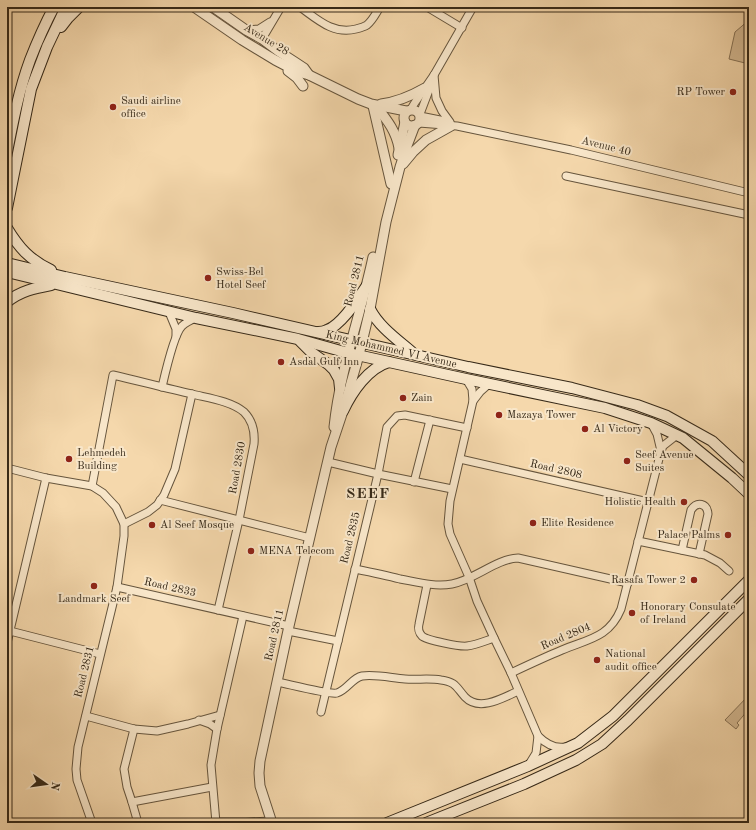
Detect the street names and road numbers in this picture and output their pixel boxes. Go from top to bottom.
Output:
street label: Avenue 28 [241,22,291,58]
street label: Avenue 40 [580,136,632,158]
street label: Road 2811 [343,254,367,308]
street label: King Mohammed VI Avenue [324,330,458,370]
street label: Road 2830 [228,441,248,495]
street label: Road 2808 [529,459,583,481]
street label: Road 2835 [339,511,363,565]
street label: Road 2833 [143,577,197,599]
street label: Road 2811 [264,608,286,662]
street label: Road 2804 [539,622,593,652]
street label: Road 2831 [73,645,97,699]

